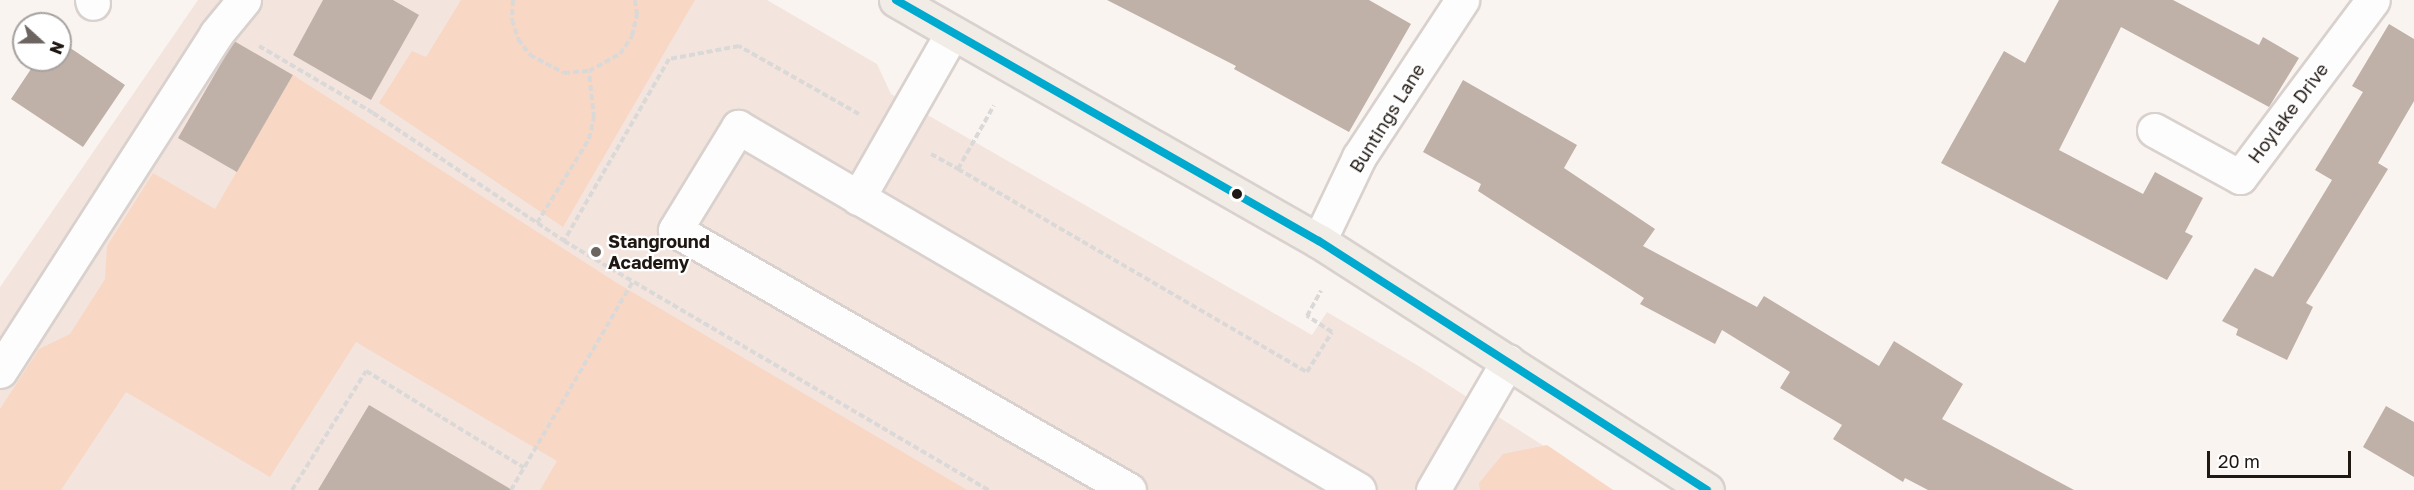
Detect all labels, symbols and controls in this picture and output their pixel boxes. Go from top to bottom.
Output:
north arrow [12,12,72,72]
text: N [45,38,68,57]
street label: Hoylake Drive [2243,59,2333,167]
street label: Buntings Lane [1345,60,1429,176]
unlabelled marker [1231,188,1243,200]
place label: Stanground Academy [608,231,710,274]
marker: Stanground Academy [589,245,603,259]
scale bar [2210,439,2354,477]
text: 20 m [2218,450,2260,472]

